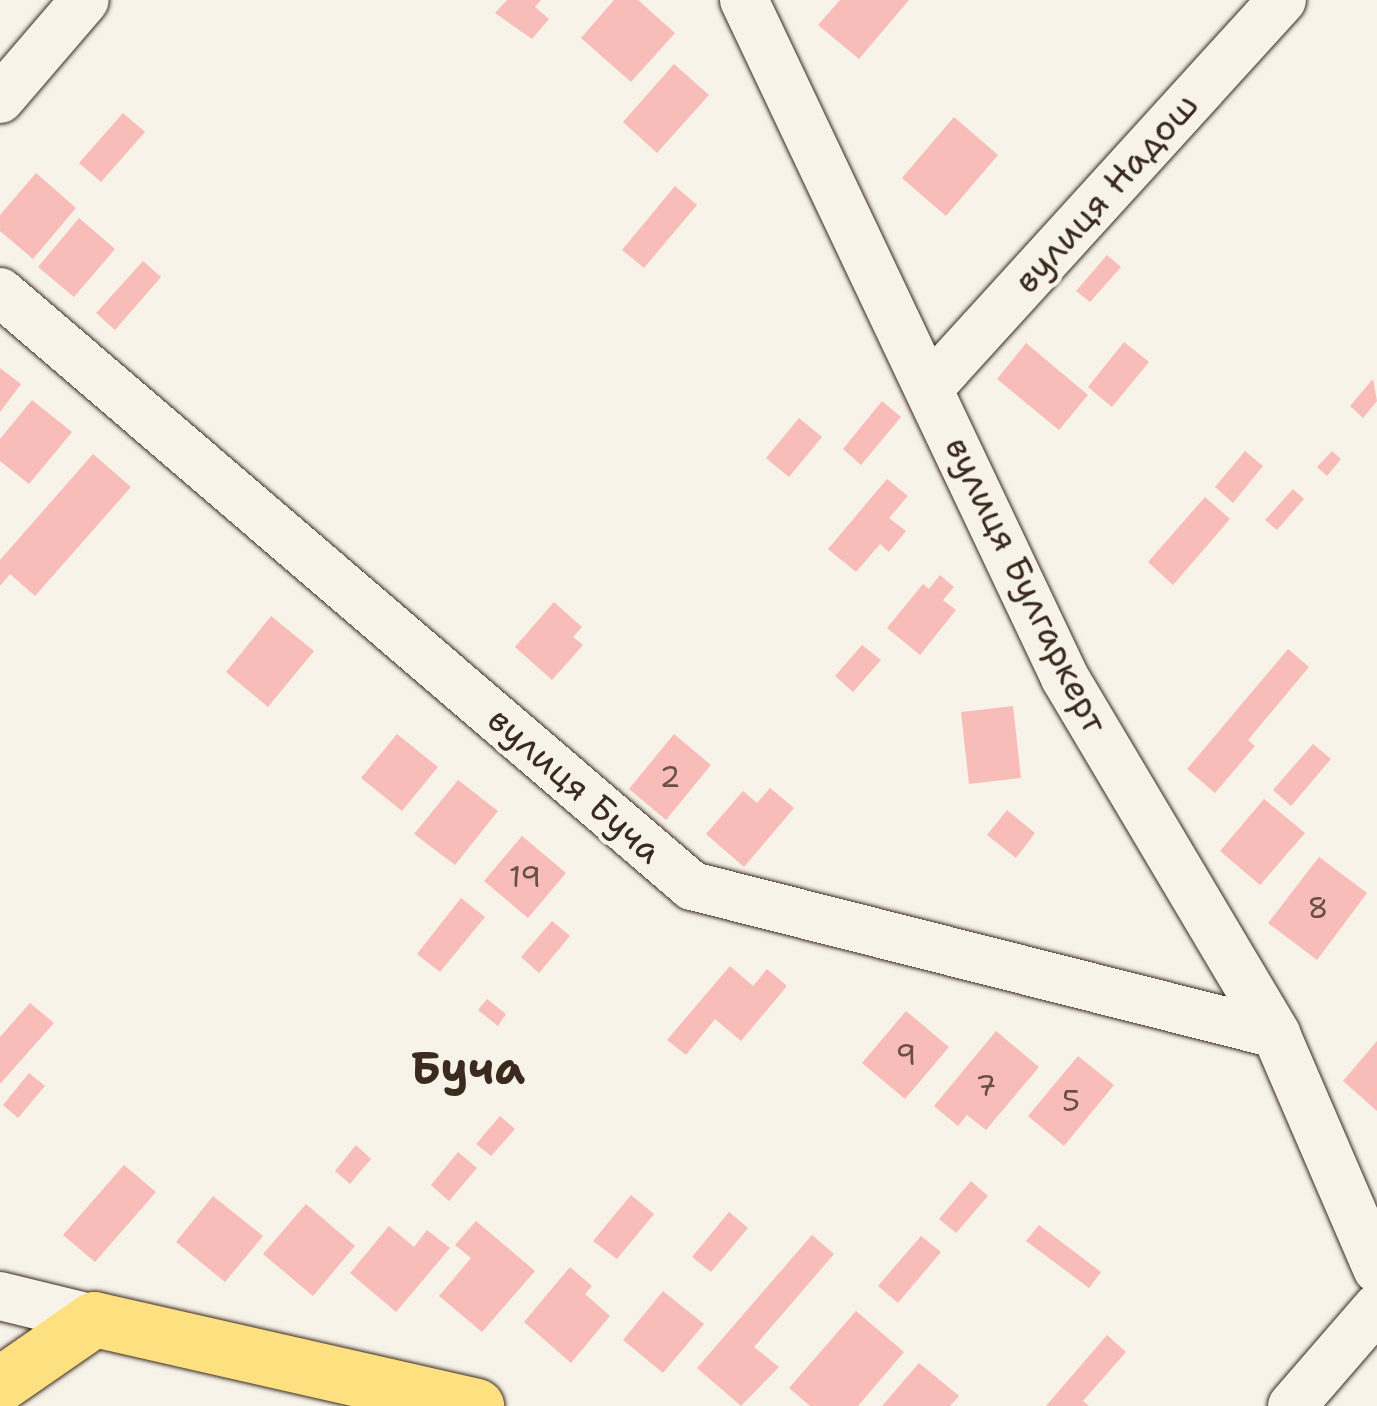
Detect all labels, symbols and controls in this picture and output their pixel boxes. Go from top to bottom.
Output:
street label: вулиця Надош [1005,84,1207,302]
street label: вулиця Булгаркерт [936,430,1116,740]
street label: вулиця Буча [480,698,670,872]
house number: 2 [660,759,680,795]
house number: 19 [509,859,541,895]
house number: 8 [1308,890,1328,926]
house number: 9 [896,1037,916,1073]
district label: Буча [411,1042,525,1096]
house number: 7 [976,1068,996,1104]
house number: 5 [1062,1083,1080,1119]

